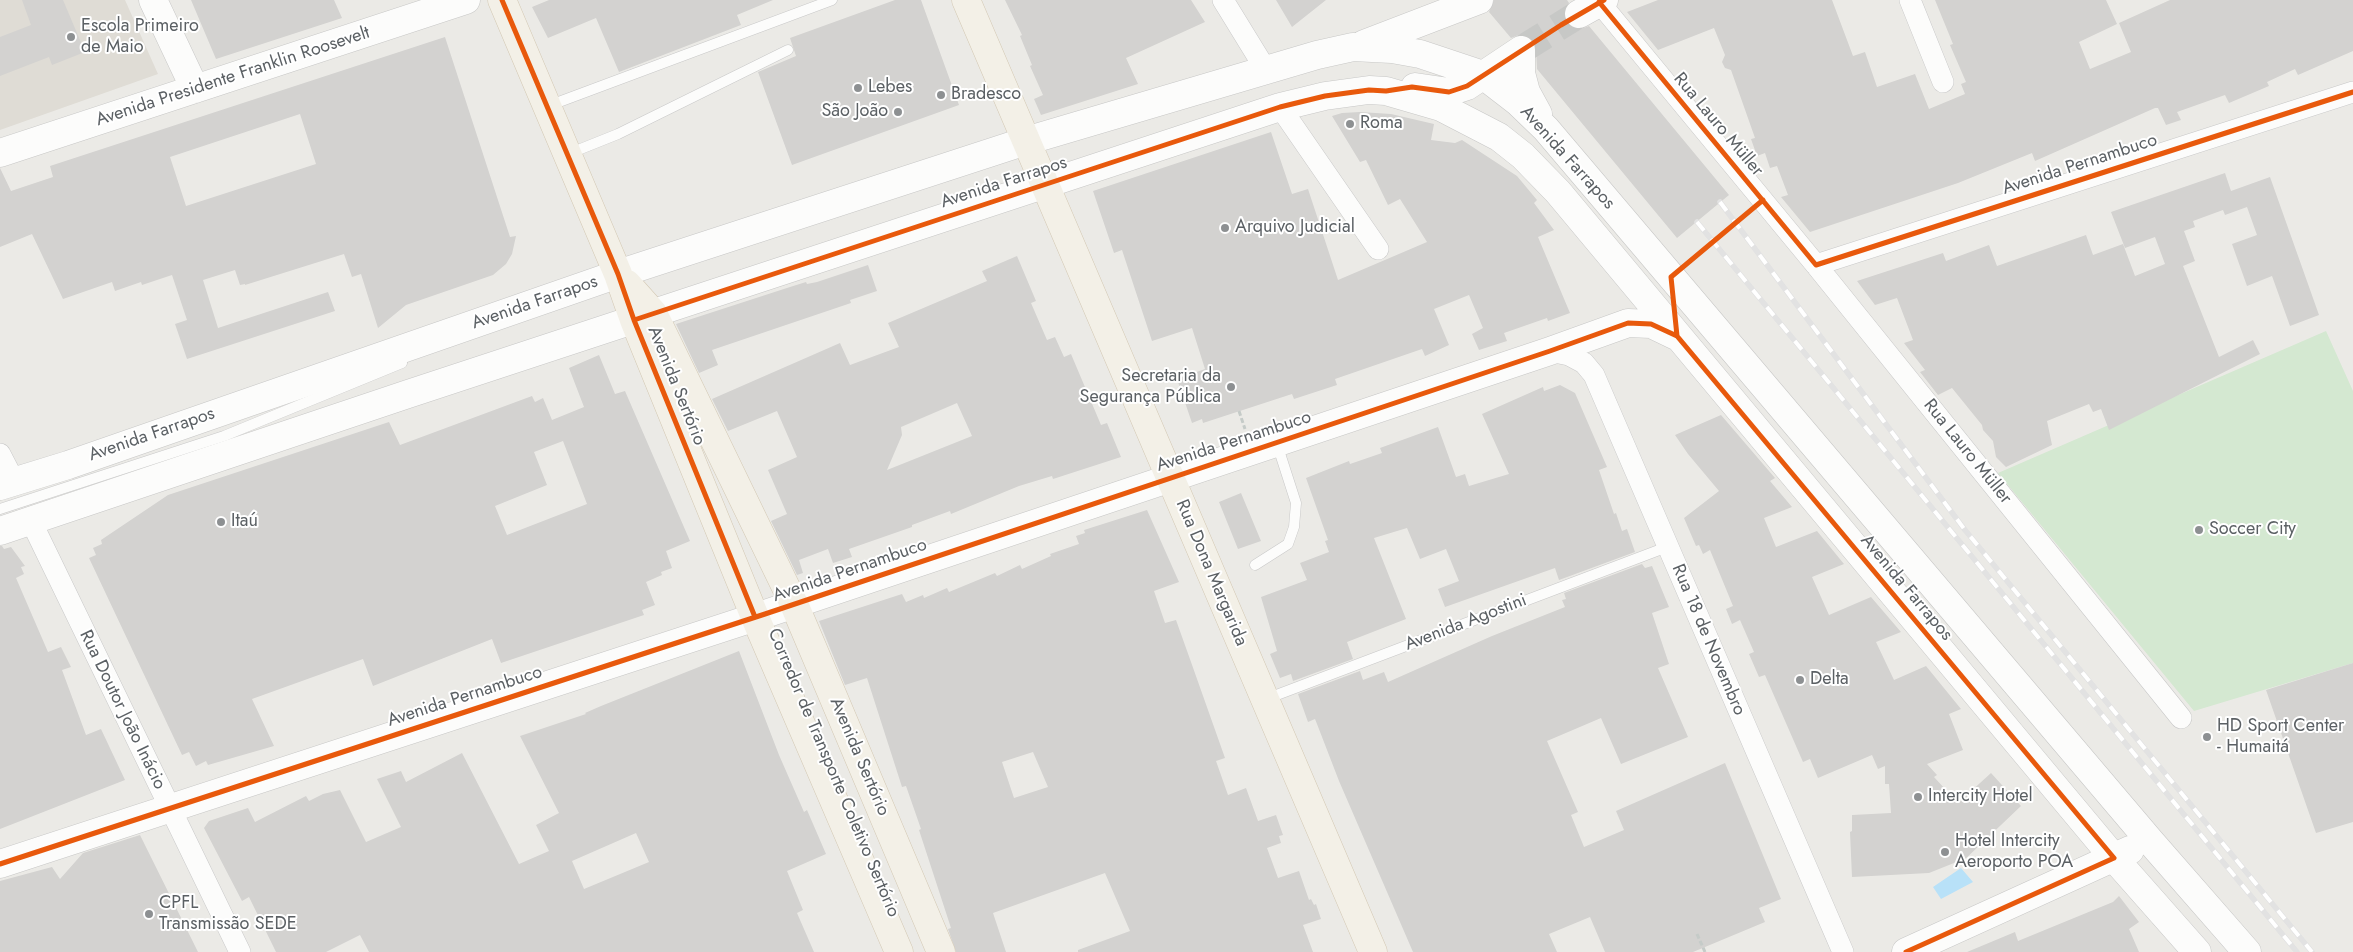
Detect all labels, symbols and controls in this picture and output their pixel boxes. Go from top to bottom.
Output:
place label: Escola Primeiro de Maio [81,16,199,58]
street label: Avenida Presidente Franklin Roosevelt [93,22,373,132]
marker: Escola Primeiro de Maio [65,31,77,43]
street label: Rua Lauro Müller [1668,69,1768,181]
place label: Lebes [868,77,912,99]
marker: Lebes [852,82,864,94]
place label: Bradesco [951,84,1021,106]
marker: Bradesco [935,89,947,101]
place label: São João [821,101,888,123]
street label: Avenida Farrapos [1515,102,1619,214]
marker: São João [892,106,904,118]
place label: Roma [1360,113,1403,135]
marker: Roma [1344,118,1356,130]
street label: Avenida Pernambuco [2000,130,2160,200]
street label: Avenida Farrapos [938,152,1070,214]
place label: Arquivo Judicial [1235,217,1355,239]
marker: Arquivo Judicial [1219,222,1231,234]
street label: Avenida Farrapos [469,271,601,335]
street label: Avenida Sertório [642,323,710,449]
place label: Secretaria da Segurança Pública [1080,366,1221,408]
marker: Secretaria da Segurança Pública [1225,381,1237,393]
street label: Rua Lauro Müller [1918,395,2016,509]
street label: Avenida Farrapos [86,403,218,467]
street label: Avenida Pernambuco [1154,407,1314,477]
street label: Rua Dona Margarida [1170,497,1252,649]
place label: Itaú [231,511,258,533]
marker: Itaú [215,516,227,528]
place label: Soccer City [2209,519,2296,541]
marker: Soccer City [2193,524,2205,536]
street label: Avenida Farrapos [1855,531,1957,645]
street label: Avenida Pernambuco [770,535,930,607]
street label: Rua 18 de Novembro [1666,561,1750,719]
street label: Avenida Agostini [1402,590,1530,656]
street label: Corredor de Transporte Coletivo Sertório [762,625,904,921]
street label: Rua Doutor João Inácio [74,627,170,793]
street label: Avenida Pernambuco [385,662,545,732]
place label: Delta [1810,669,1849,691]
marker: Delta [1794,674,1806,686]
street label: Avenida Sertório [824,695,894,819]
place label: HD Sport Center - Humaitá [2217,716,2344,759]
marker: HD Sport Center - Humaitá [2201,731,2213,743]
place label: Intercity Hotel [1928,786,2033,808]
marker: Intercity Hotel [1912,791,1924,803]
place label: Hotel Intercity Aeroporto POA [1955,831,2073,874]
marker: Hotel Intercity Aeroporto POA [1939,846,1951,858]
place label: CPFL Transmissão SEDE [159,893,297,936]
marker: CPFL Transmissão SEDE [143,908,155,920]

